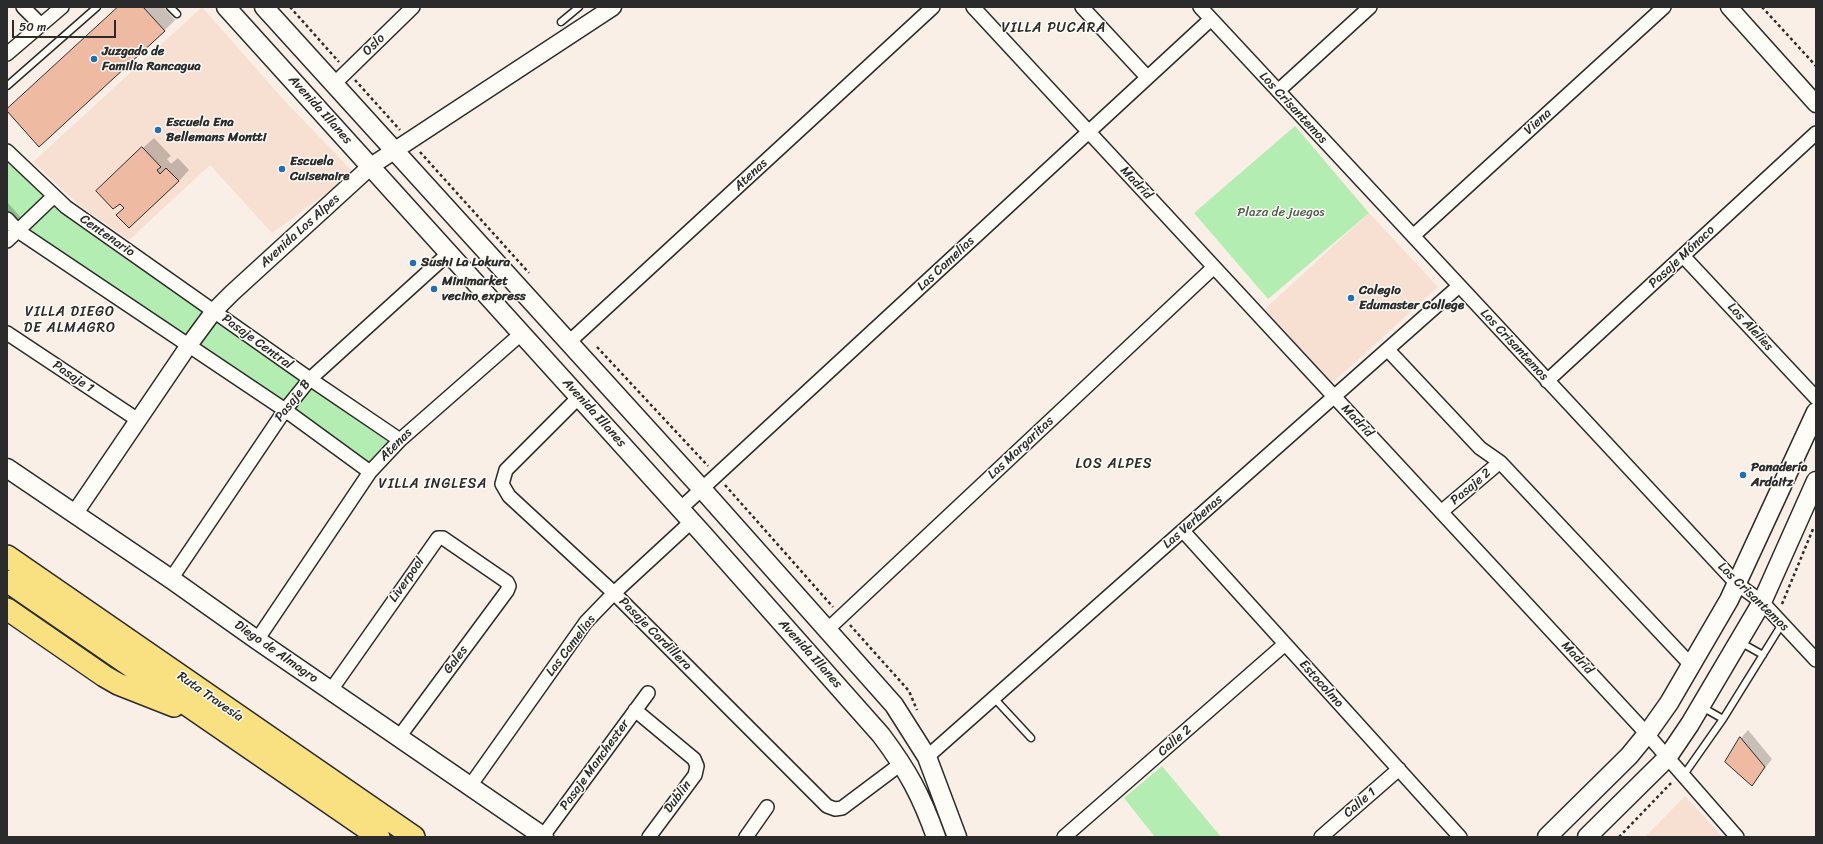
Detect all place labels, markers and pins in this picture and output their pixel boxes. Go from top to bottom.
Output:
place label: Juzgado de Familia Rancagua [102,44,201,75]
marker: Juzgado de Familia Rancagua [89,54,99,64]
place label: Escuela Ena Bellemans Montti [166,115,266,146]
marker: Escuela Ena Bellemans Montti [153,125,163,135]
place label: Escuela Cuisenaire [290,154,350,185]
marker: Escuela Cuisenaire [277,164,287,174]
place label: Sushi La Lokura [421,255,510,271]
marker: Sushi La Lokura [408,258,418,268]
place label: Minimarket vecino express [442,274,526,305]
place label: Colegio Edumaster College [1359,283,1464,314]
marker: Minimarket vecino express [429,284,439,294]
marker: Colegio Edumaster College [1346,293,1356,303]
place label: Panadería Ardaitz [1751,460,1808,491]
marker: Panadería Ardaitz [1738,470,1748,480]

